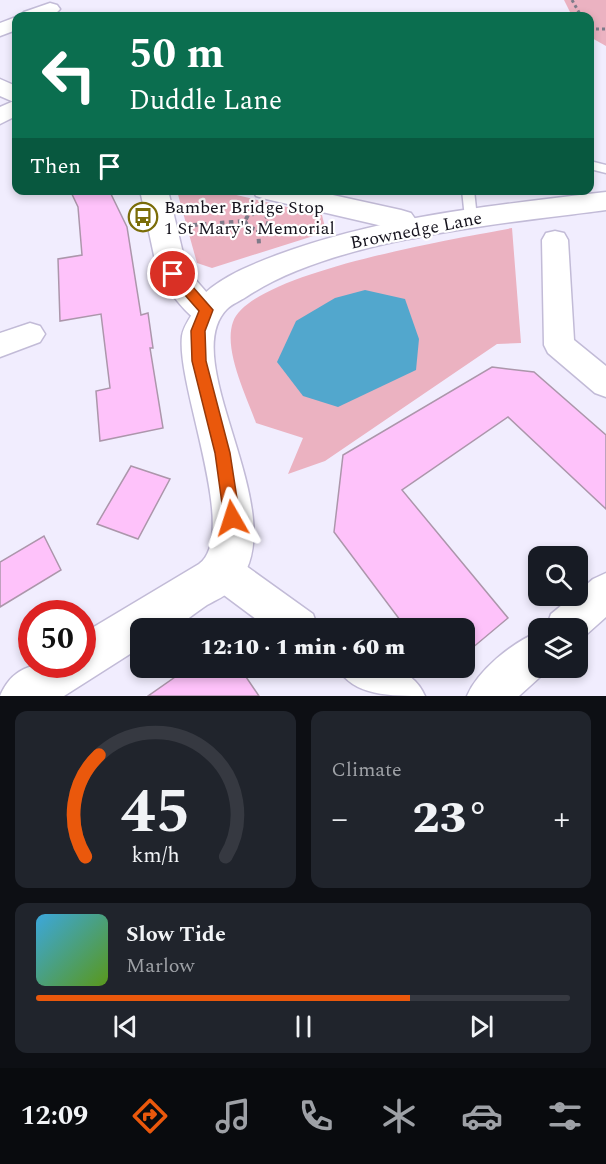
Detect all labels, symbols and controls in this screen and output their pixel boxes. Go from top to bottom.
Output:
text: 50 m [129,23,224,86]
icon: left [30,36,108,114]
text: Duddle Lane [129,80,282,122]
text: Then [30,150,81,183]
icon: arrive [93,150,126,183]
place label: Bamber Bridge Stop 1 St Mary's Memorial [164,194,335,242]
bus stop icon: Bamber Bridge Stop 1 St Mary's Memorial [127,201,159,233]
street label: Brownedge Lane [348,204,484,257]
pin [147,248,198,299]
icon: arrive [156,257,189,290]
position arrow [200,486,264,550]
map controls [528,546,588,678]
button: search [528,546,588,606]
speed limit sign: 50 [18,600,96,678]
button: layers [528,618,588,678]
text: 12:10 · 1 min · 60 m [200,631,405,664]
text: Climate [332,755,402,785]
text: 45 [120,765,190,860]
text: 23° [412,784,489,853]
text: − [332,794,348,844]
text: + [553,794,570,844]
text: km/h [131,839,179,872]
text: Slow Tide [126,918,226,951]
text: Marlow [126,951,195,981]
icon: previous [109,1010,142,1043]
icon: pause [287,1010,320,1043]
icon: next [465,1010,498,1043]
text: 12:09 [20,1095,88,1137]
icon: directions [129,1095,171,1137]
icon: music [212,1095,254,1137]
icon: phone [295,1095,337,1137]
icon: climate [378,1095,420,1137]
icon: car [461,1095,503,1137]
icon: filters [544,1095,586,1137]

